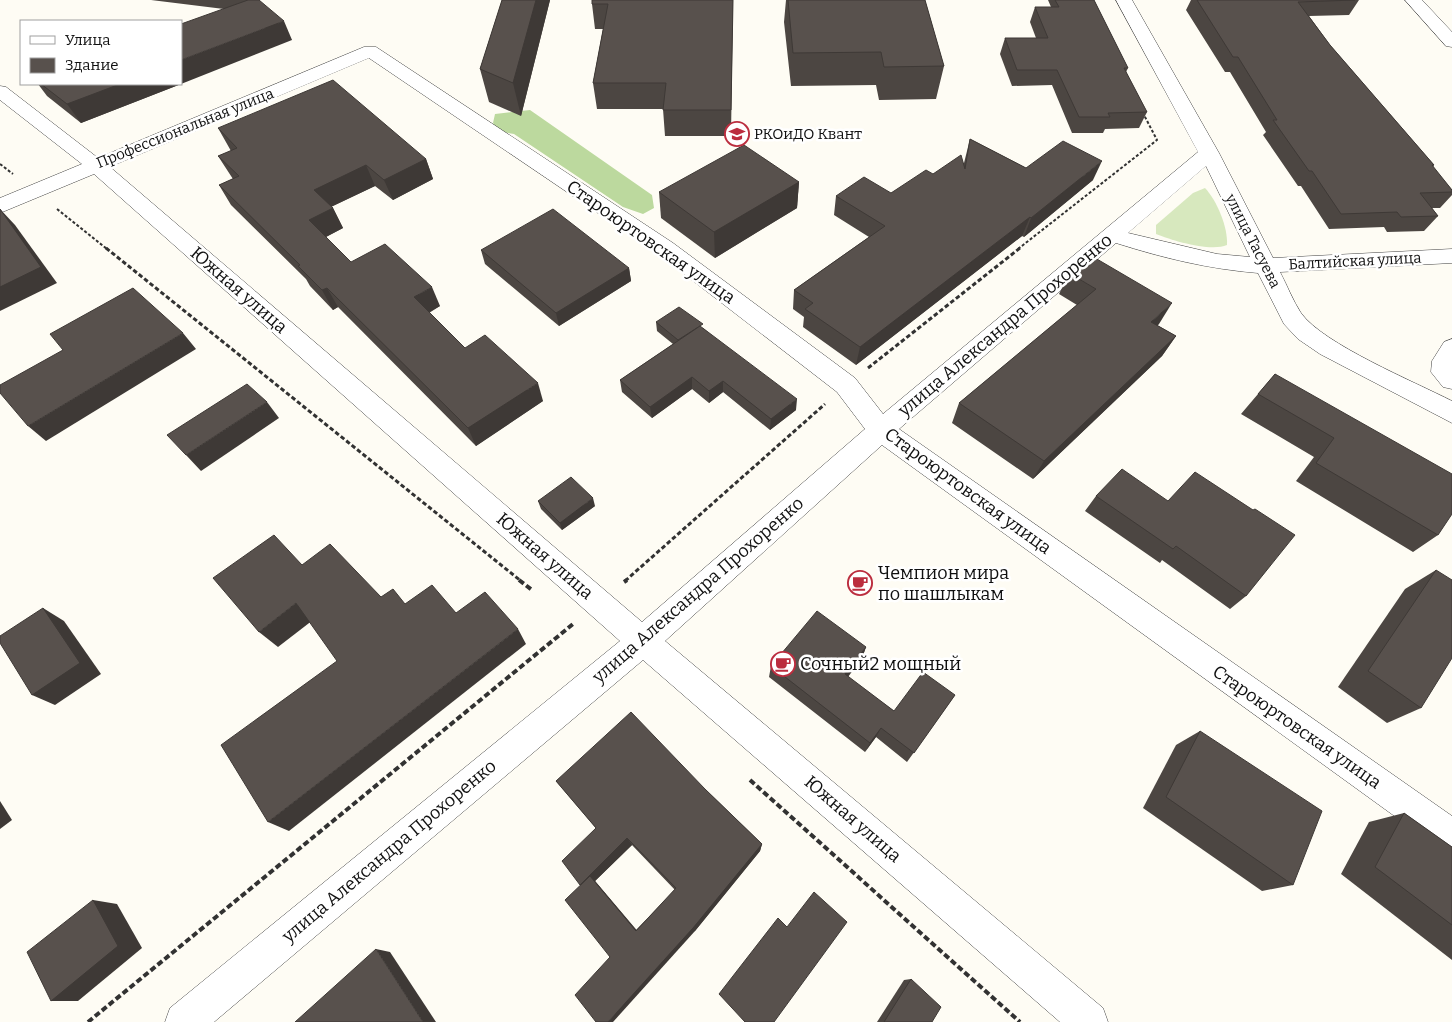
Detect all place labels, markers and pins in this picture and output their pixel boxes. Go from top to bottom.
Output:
school or university icon: РКОиДО Квант [724,121,750,147]
place label: РКОиДО Квант [754,125,862,143]
place label: Чемпион мира по шашлыкам [878,562,1009,605]
cafe icon: Чемпион мира по шашлыкам [847,570,873,596]
cafe icon: Сочный2 мощный [770,651,796,677]
place label: Сочный2 мощный [800,653,961,675]

